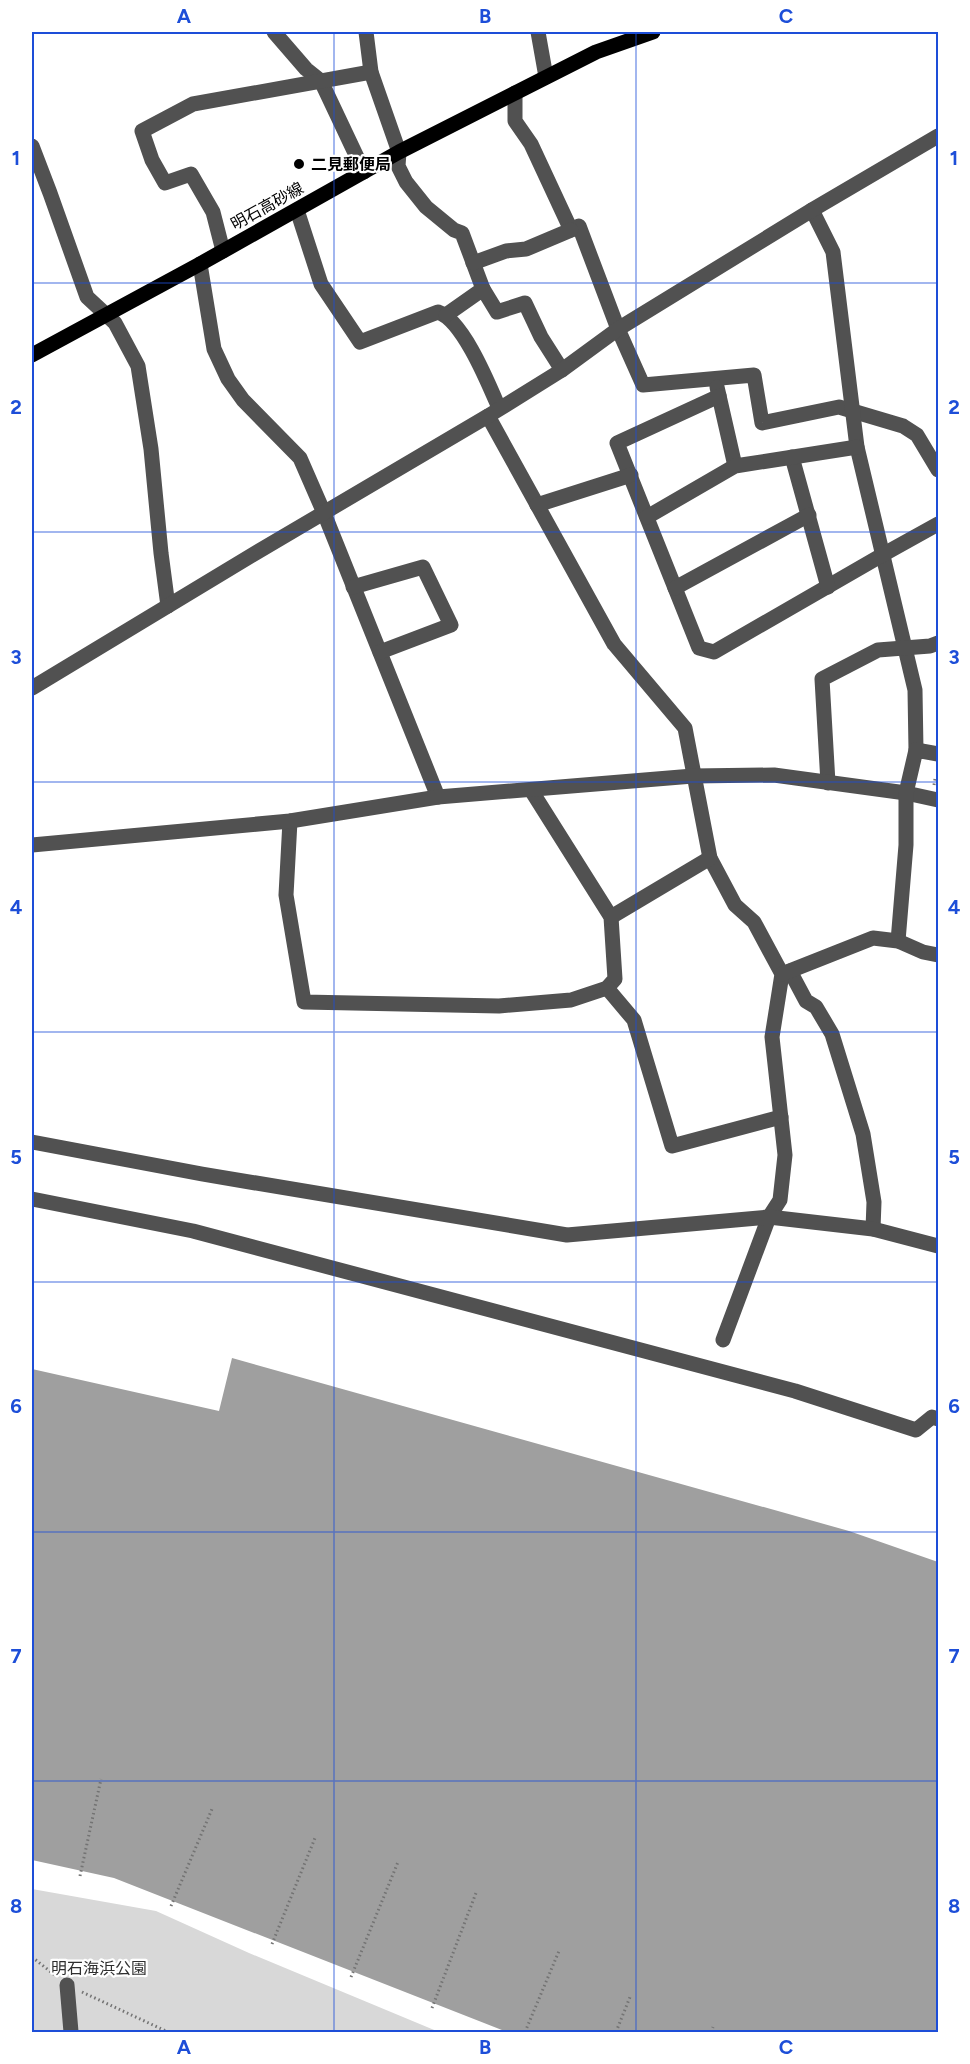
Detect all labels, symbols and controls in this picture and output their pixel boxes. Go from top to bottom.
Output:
text: A [177,4,192,28]
text: B [479,4,491,28]
text: C [779,4,793,28]
text: 1 [12,146,20,170]
text: 1 [950,146,958,170]
place label: 二見郵便局 [311,155,391,174]
marker: 二見郵便局 [292,157,306,171]
street label: 明石高砂線 [227,178,307,234]
text: 2 [10,395,22,419]
text: 2 [948,395,960,419]
text: 3 [10,645,22,669]
text: 3 [948,645,960,669]
text: 4 [10,895,23,919]
text: 4 [948,895,961,919]
text: 5 [10,1145,22,1169]
text: 5 [948,1145,960,1169]
text: 6 [10,1394,22,1418]
text: 6 [948,1394,960,1418]
text: 7 [10,1644,22,1668]
text: 7 [948,1644,960,1668]
text: 8 [10,1894,22,1918]
text: 8 [948,1894,960,1918]
park label: 明石海浜公園 [51,1959,147,1978]
text: A [177,2035,192,2059]
text: B [479,2035,491,2059]
text: C [779,2035,793,2059]

